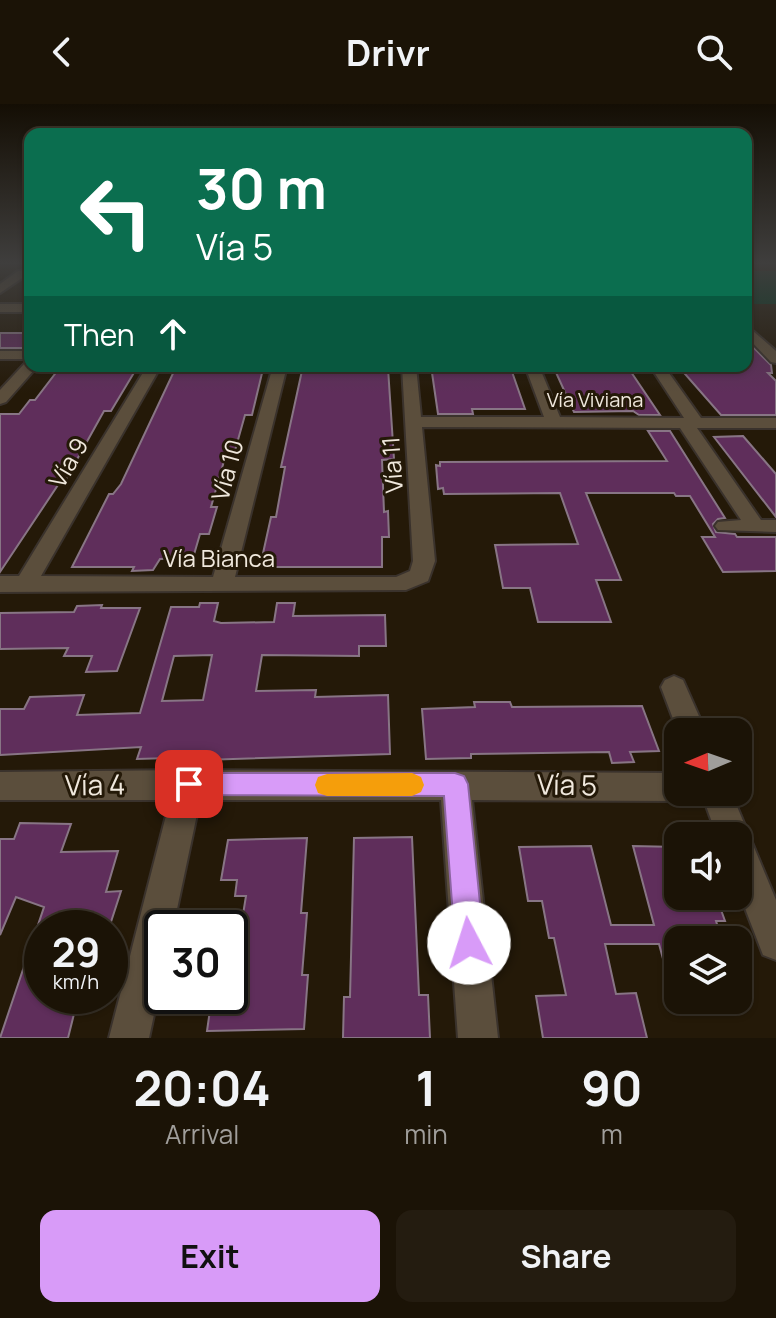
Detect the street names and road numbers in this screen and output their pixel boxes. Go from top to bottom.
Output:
street label: Vía Viviana [547,386,643,413]
street label: Vía 9 [40,431,95,493]
street label: Vía 10 [203,436,250,504]
street label: Vía 11 [373,436,410,494]
street label: Vía Bianca [163,541,275,574]
street label: Vía 4 [64,764,126,804]
street label: Vía 5 [537,764,597,804]

